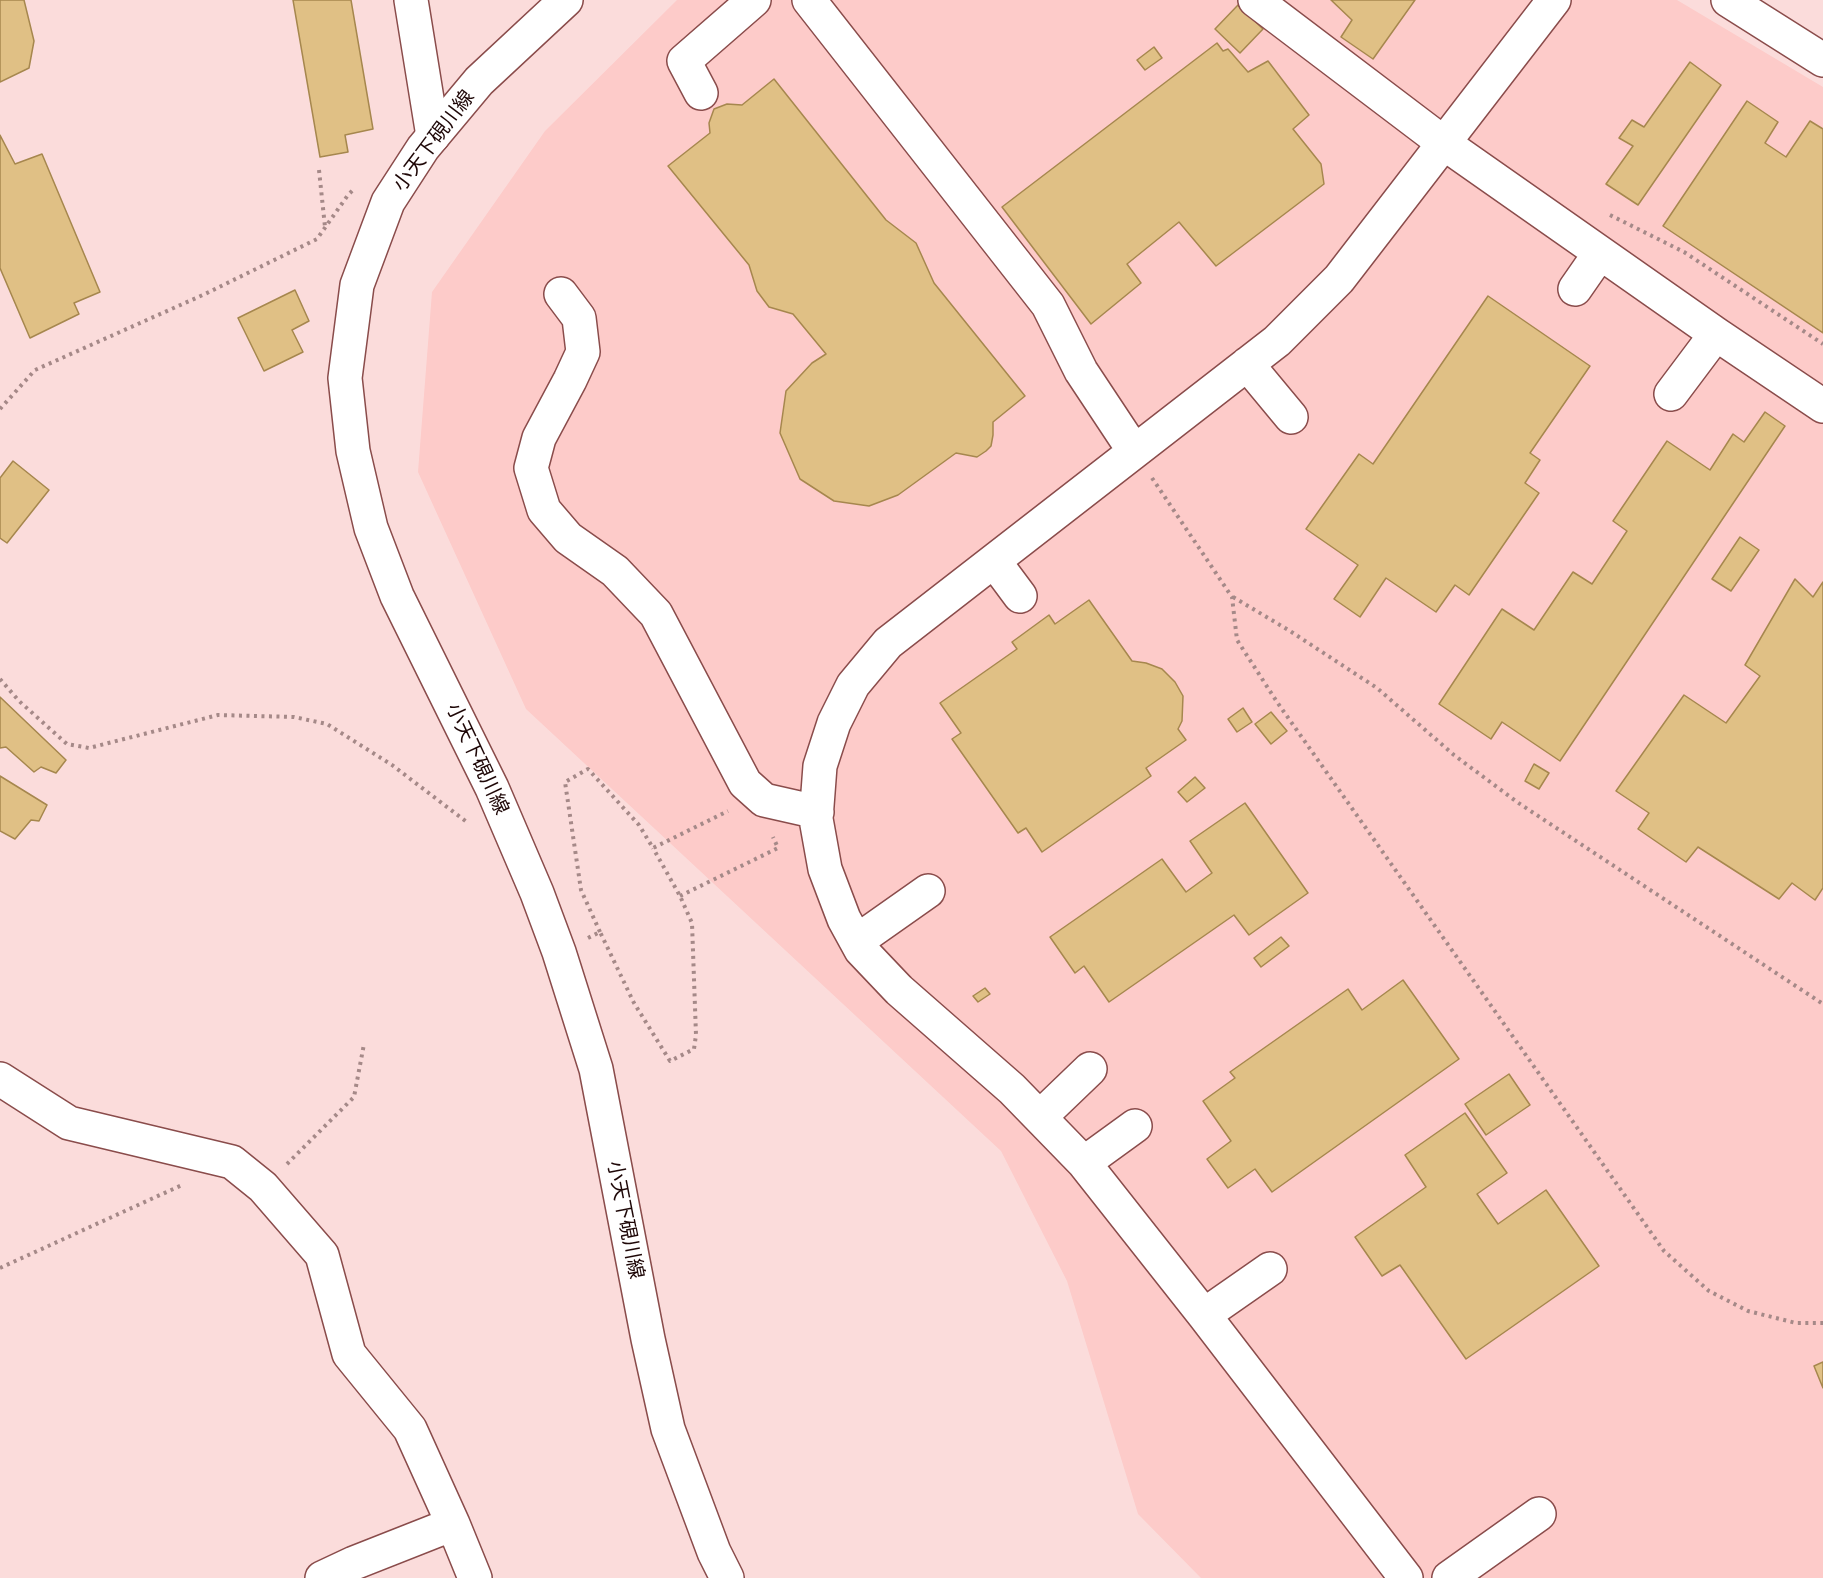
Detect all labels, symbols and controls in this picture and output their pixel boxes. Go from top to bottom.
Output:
street label: 小天下硯川線 [388,86,480,196]
street label: 小天下硯川線 [441,700,513,818]
street label: 小天下硯川線 [602,1159,648,1281]

